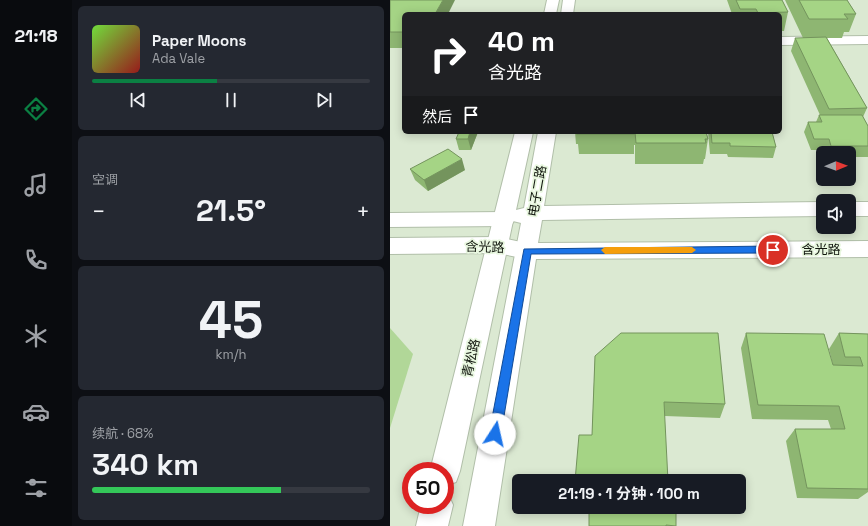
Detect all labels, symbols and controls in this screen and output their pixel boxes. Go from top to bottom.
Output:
text: 40 m [488,23,555,59]
text: 21:18 [14,24,58,47]
icon: right [422,28,474,80]
text: Paper Moons [152,31,246,50]
text: Ada Vale [152,50,205,67]
text: 含光路 [488,61,542,84]
icon: previous [127,89,149,111]
icon: pause [220,89,242,111]
icon: next [313,89,335,111]
icon: directions [22,95,50,123]
icon: arrive [460,104,482,126]
text: 然后 [422,107,452,126]
north arrow [816,146,856,186]
map controls [816,146,856,234]
street label: 电子二路 [524,164,550,218]
icon: music [22,171,50,199]
text: 空调 [92,171,118,188]
text: 21.5° [196,191,266,230]
button: sound [816,194,856,234]
text: − [92,197,106,225]
text: + [356,197,370,225]
pin [756,233,790,267]
street label: 含光路 [465,238,505,256]
icon: arrive [762,239,784,261]
street label: 含光路 [801,241,841,258]
icon: phone [22,246,50,274]
text: 45 [199,287,263,353]
icon: climate [22,322,50,350]
street label: 青松路 [458,337,484,379]
text: km/h [216,346,246,363]
icon: car [22,398,50,426]
position arrow [474,413,516,455]
text: 续航 · 68% [92,425,153,442]
text: 340 km [92,445,199,484]
speed limit sign: 50 [402,462,454,514]
icon: filters [22,474,50,502]
text: 21:19 · 1 分钟 · 100 m [558,484,700,503]

